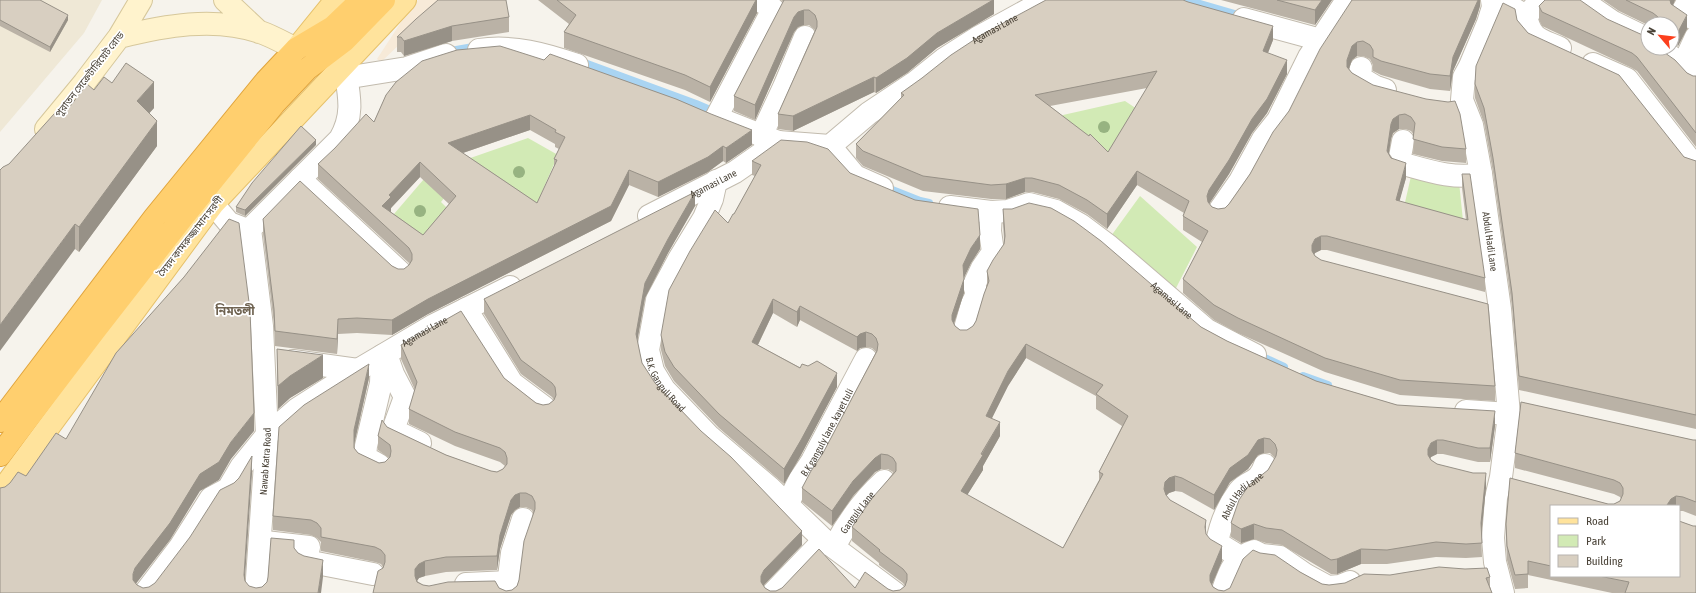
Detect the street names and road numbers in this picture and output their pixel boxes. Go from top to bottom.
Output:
street label: Agamasi Lane [970,11,1020,46]
street label: পুরাতন সেক্রেটারিয়েট রোড [53,29,127,120]
street label: Agamasi Lane [688,167,739,200]
street label: সৈয়দ কামরুজ্জামান সরণী [155,194,226,280]
street label: Abdul Hadi Lane [1480,211,1500,273]
street label: Agamasi Lane [1149,280,1195,321]
street label: Agamasi Lane [400,314,450,349]
street label: B.K. Ganguli Road [644,356,688,414]
street label: B.K ganguly lane, kayet tuli [799,387,855,478]
street label: Nawab Katra Road [258,427,273,495]
street label: Abdul Hadi Lane [1219,470,1266,521]
street label: Ganguly Lane [838,489,877,535]

